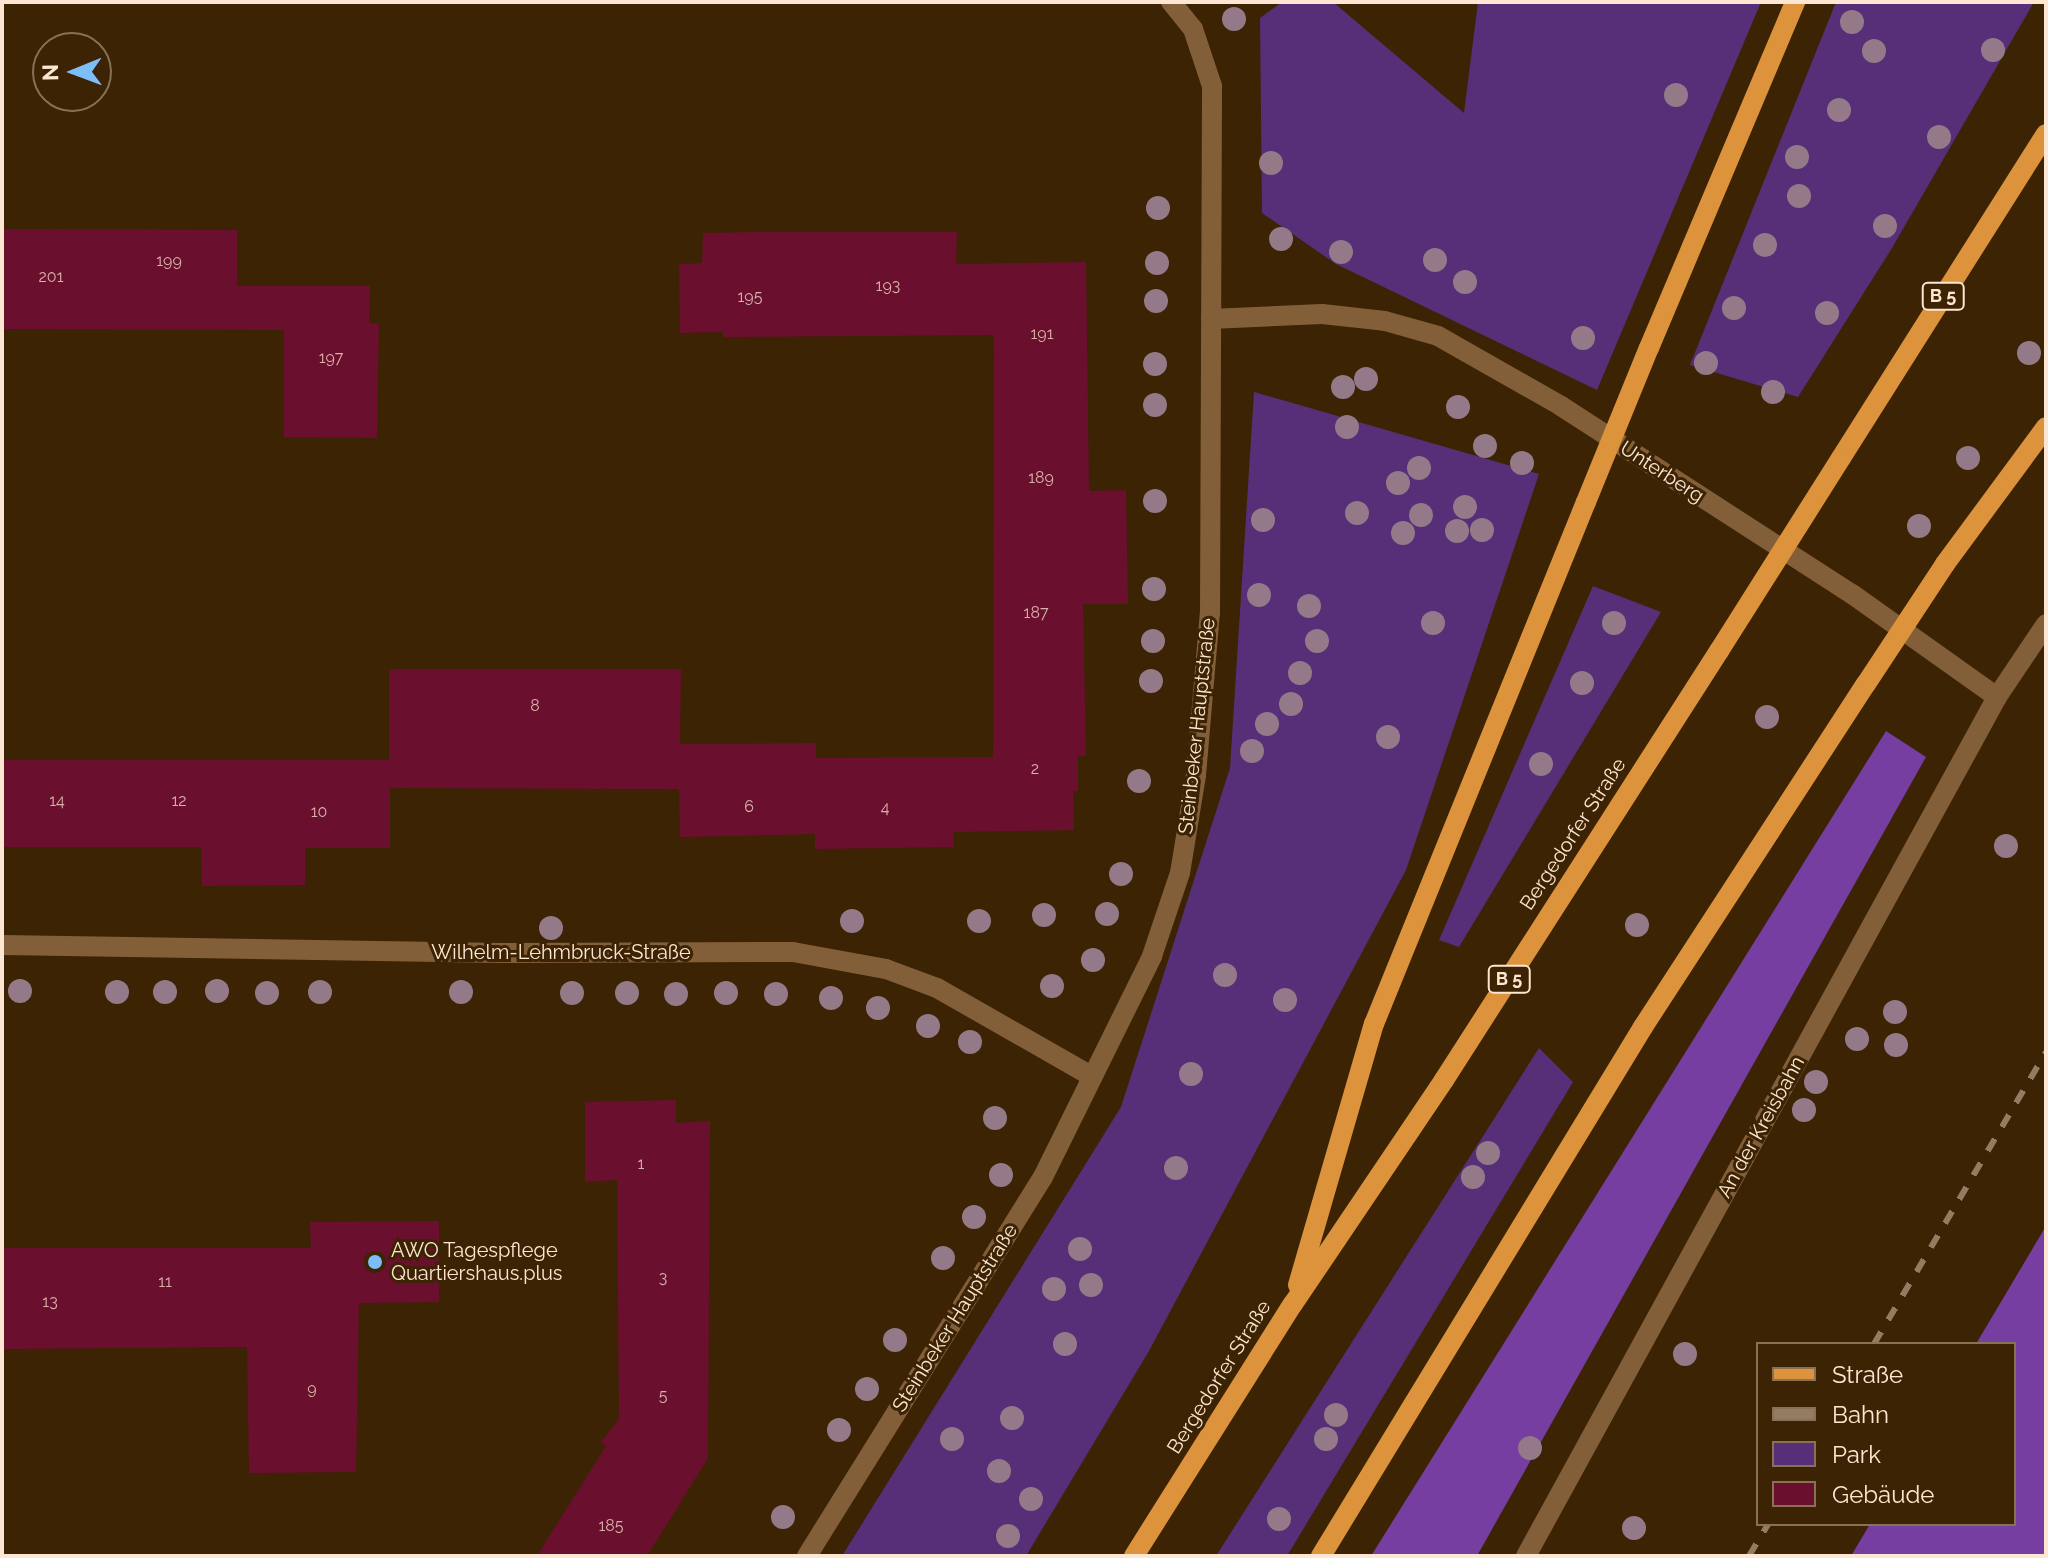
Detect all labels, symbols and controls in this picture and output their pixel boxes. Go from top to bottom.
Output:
north arrow [32,32,112,112]
text: N [37,64,63,81]
house number: 199 [156,251,182,271]
house number: 201 [39,267,63,287]
house number: 193 [876,276,900,296]
road number: B 5 [1921,282,1965,310]
house number: 195 [738,287,762,307]
house number: 191 [1030,324,1054,344]
house number: 197 [319,348,343,368]
street label: Unterberg [1616,436,1708,508]
house number: 189 [1028,468,1054,488]
house number: 187 [1024,603,1048,623]
street label: Steinbeker Hauptstraße [1174,617,1220,835]
house number: 8 [530,696,540,716]
street label: Bergedorfer Straße [1515,753,1631,915]
house number: 2 [1031,759,1039,779]
house number: 14 [49,791,65,811]
house number: 12 [171,791,187,811]
house number: 6 [744,797,754,817]
house number: 4 [881,798,889,818]
house number: 10 [311,802,327,822]
street label: Wilhelm-Lehmbruck-Straße [431,940,691,964]
road number: B 5 [1487,965,1531,993]
street label: An der Kreisbahn [1712,1052,1810,1202]
house number: 1 [638,1154,644,1174]
street label: Steinbeker Hauptstraße [887,1219,1023,1417]
place label: AWO Tagespflege Quartiershaus.plus [391,1238,562,1285]
marker: AWO Tagespflege Quartiershaus.plus [366,1253,384,1271]
house number: 3 [659,1268,667,1288]
house number: 11 [158,1272,172,1292]
house number: 13 [42,1292,58,1312]
street label: Bergedorfer Straße [1162,1296,1276,1458]
legend [1756,1342,2016,1526]
text: Straße [1832,1360,1903,1389]
house number: 9 [307,1379,317,1399]
house number: 5 [659,1386,667,1406]
text: Bahn [1832,1400,1889,1429]
text: Park [1832,1440,1881,1469]
text: Gebäude [1832,1480,1934,1509]
house number: 185 [598,1516,624,1536]

